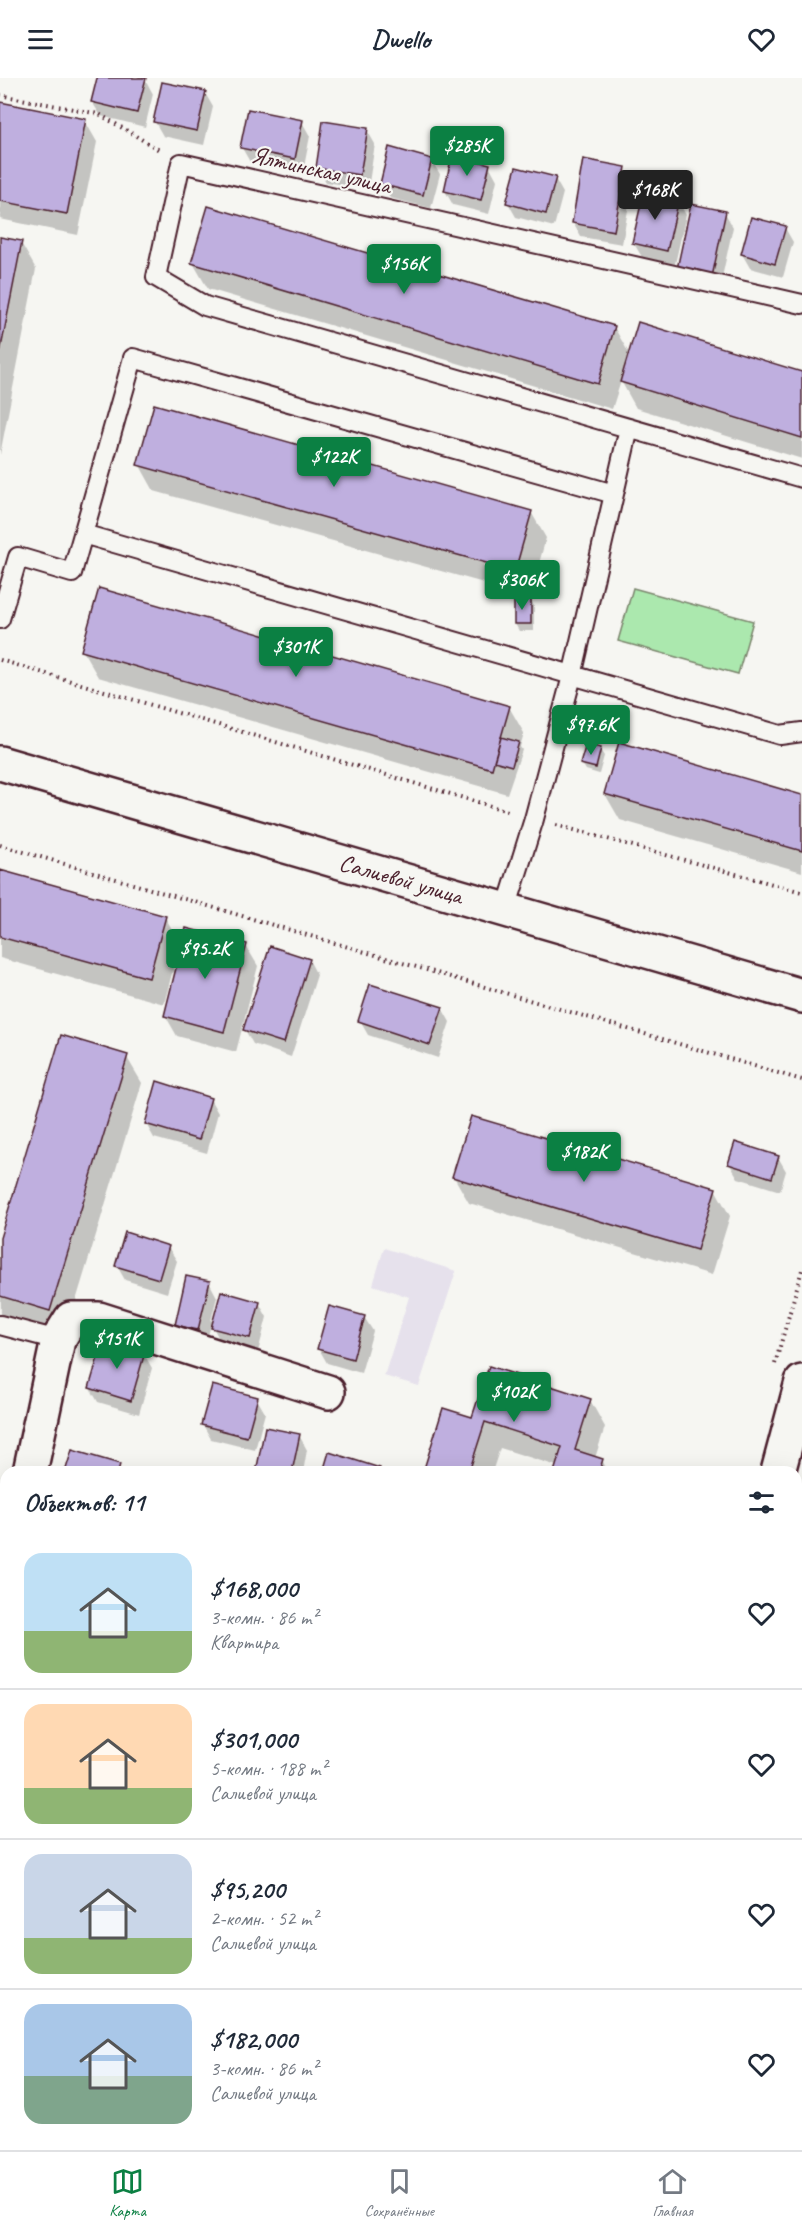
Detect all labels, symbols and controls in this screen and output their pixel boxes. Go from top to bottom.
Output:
text: Dwello [372,22,430,56]
icon: menu [24,23,57,56]
icon: heart [745,23,778,56]
pin: $285K [425,126,509,177]
text: $285K [444,133,490,158]
street label: Ялтинская улица [248,139,396,201]
pin: $168K [613,170,697,221]
text: $168K [632,177,678,202]
pin: $156K [362,244,446,295]
text: $156K [381,251,427,276]
pin: $122K [292,437,376,488]
text: $122K [311,444,357,469]
pin: $306K [480,560,564,611]
text: $306K [499,567,545,592]
pin: $301K [254,627,338,678]
text: $301K [273,634,319,659]
pin: $97.6K [542,705,640,756]
text: $97.6K [566,712,616,737]
street label: Салиевой улица [336,847,468,911]
pin: $95.2K [156,929,254,980]
text: $95.2K [180,936,230,961]
pin: $182K [542,1132,626,1183]
text: $182K [561,1139,607,1164]
pin: $151K [75,1319,159,1370]
text: $151K [94,1326,140,1351]
pin: $102K [472,1372,556,1423]
text: $102K [491,1379,537,1404]
text: Объектов: 11 [24,1486,144,1519]
icon: filters [745,1486,778,1519]
text: $168,000 [210,1572,298,1605]
icon: home [72,1577,144,1649]
icon: heart [745,1597,778,1630]
text: 3-комн. · 86 m² [210,1605,318,1630]
text: Квартира [210,1630,278,1655]
text: $301,000 [210,1723,297,1756]
icon: home [72,1728,144,1800]
icon: heart [745,1748,778,1781]
text: 5-комн. · 188 m² [210,1756,327,1781]
text: Салиевой улица [210,1781,316,1806]
text: $95,200 [210,1873,285,1906]
icon: home [72,1878,144,1950]
icon: heart [745,1898,778,1931]
text: 2-комн. · 52 m² [210,1906,318,1931]
text: Салиевой улица [210,1931,316,1956]
text: $182,000 [210,2023,297,2056]
icon: home [72,2028,144,2100]
icon: heart [745,2048,778,2081]
text: 3-комн. · 86 m² [210,2056,318,2081]
text: Салиевой улица [210,2081,316,2106]
tab: Карта [109,2165,146,2221]
tab: Сохранённые [364,2165,434,2221]
tab: Главная [653,2165,693,2221]

